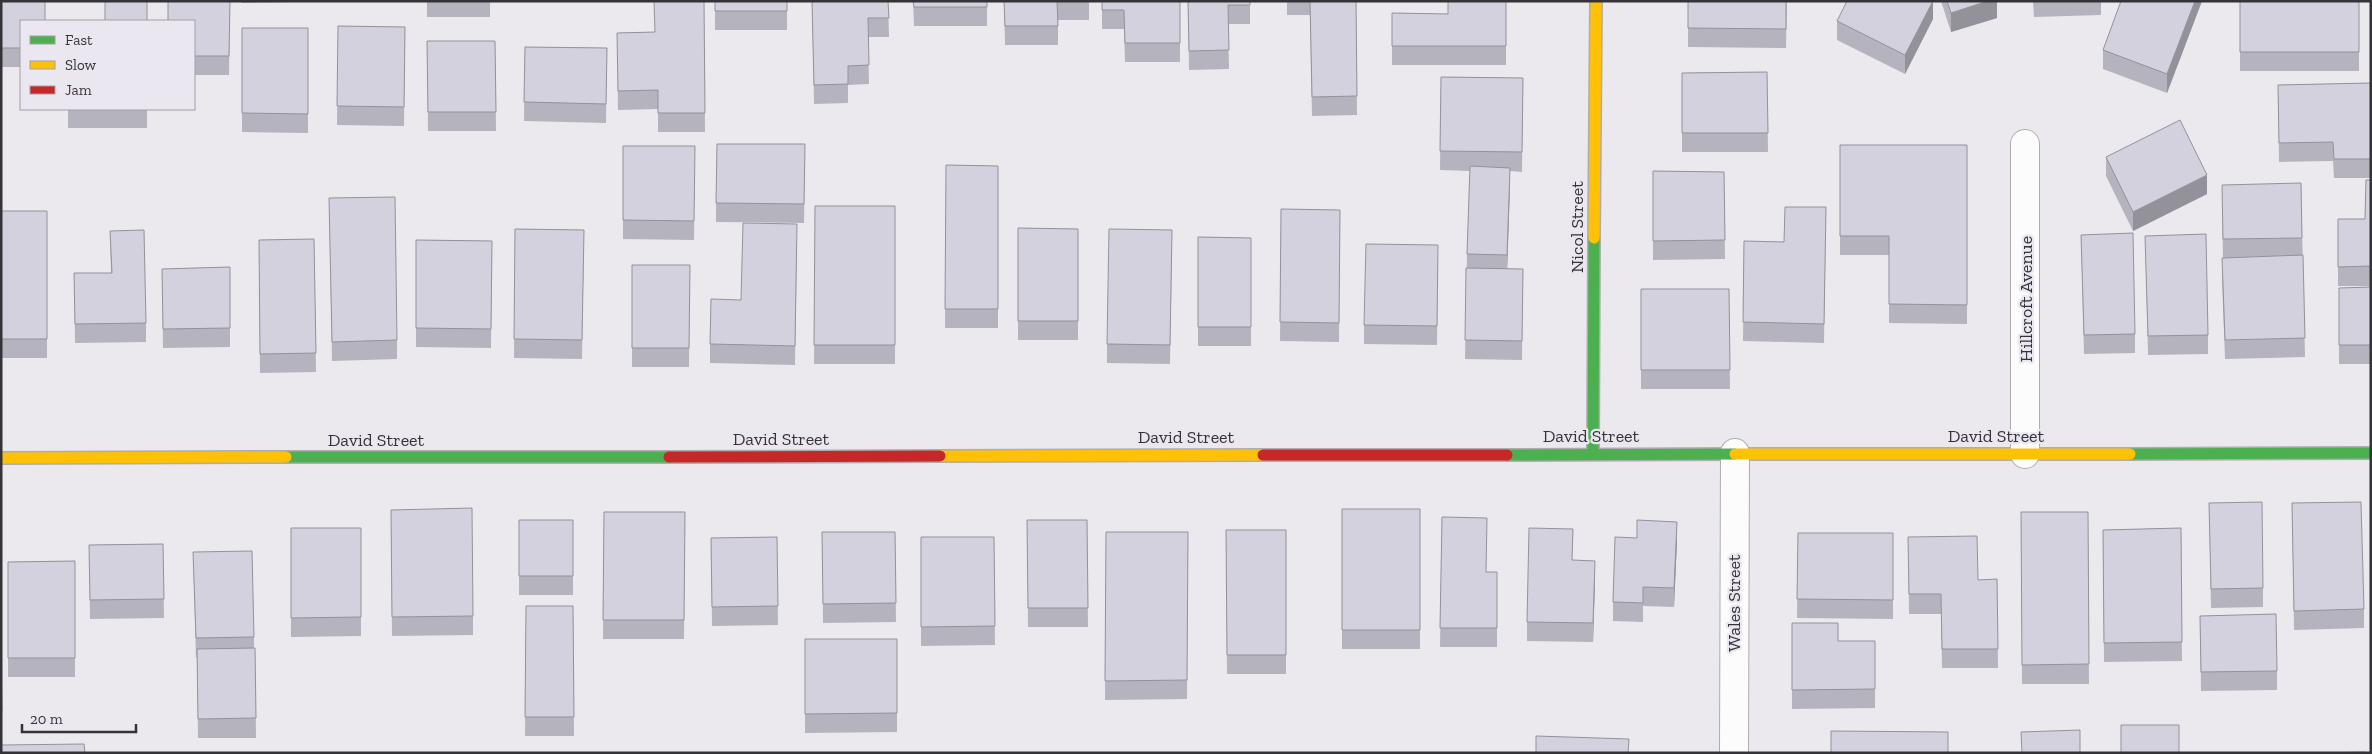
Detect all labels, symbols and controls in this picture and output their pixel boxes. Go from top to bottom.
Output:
legend [20,20,195,110]
text: Fast [65,31,93,49]
text: Slow [65,56,97,74]
text: Jam [65,81,92,99]
street label: Nicol Street [1566,181,1588,273]
street label: Hillcroft Avenue [2015,236,2037,362]
street label: David Street [1543,425,1640,447]
street label: David Street [1948,425,2045,447]
street label: David Street [1138,426,1235,448]
street label: David Street [733,428,830,450]
street label: David Street [328,429,425,451]
street label: Wales Street [1723,554,1745,652]
scale bar [22,702,136,734]
text: 20 m [30,710,63,728]

